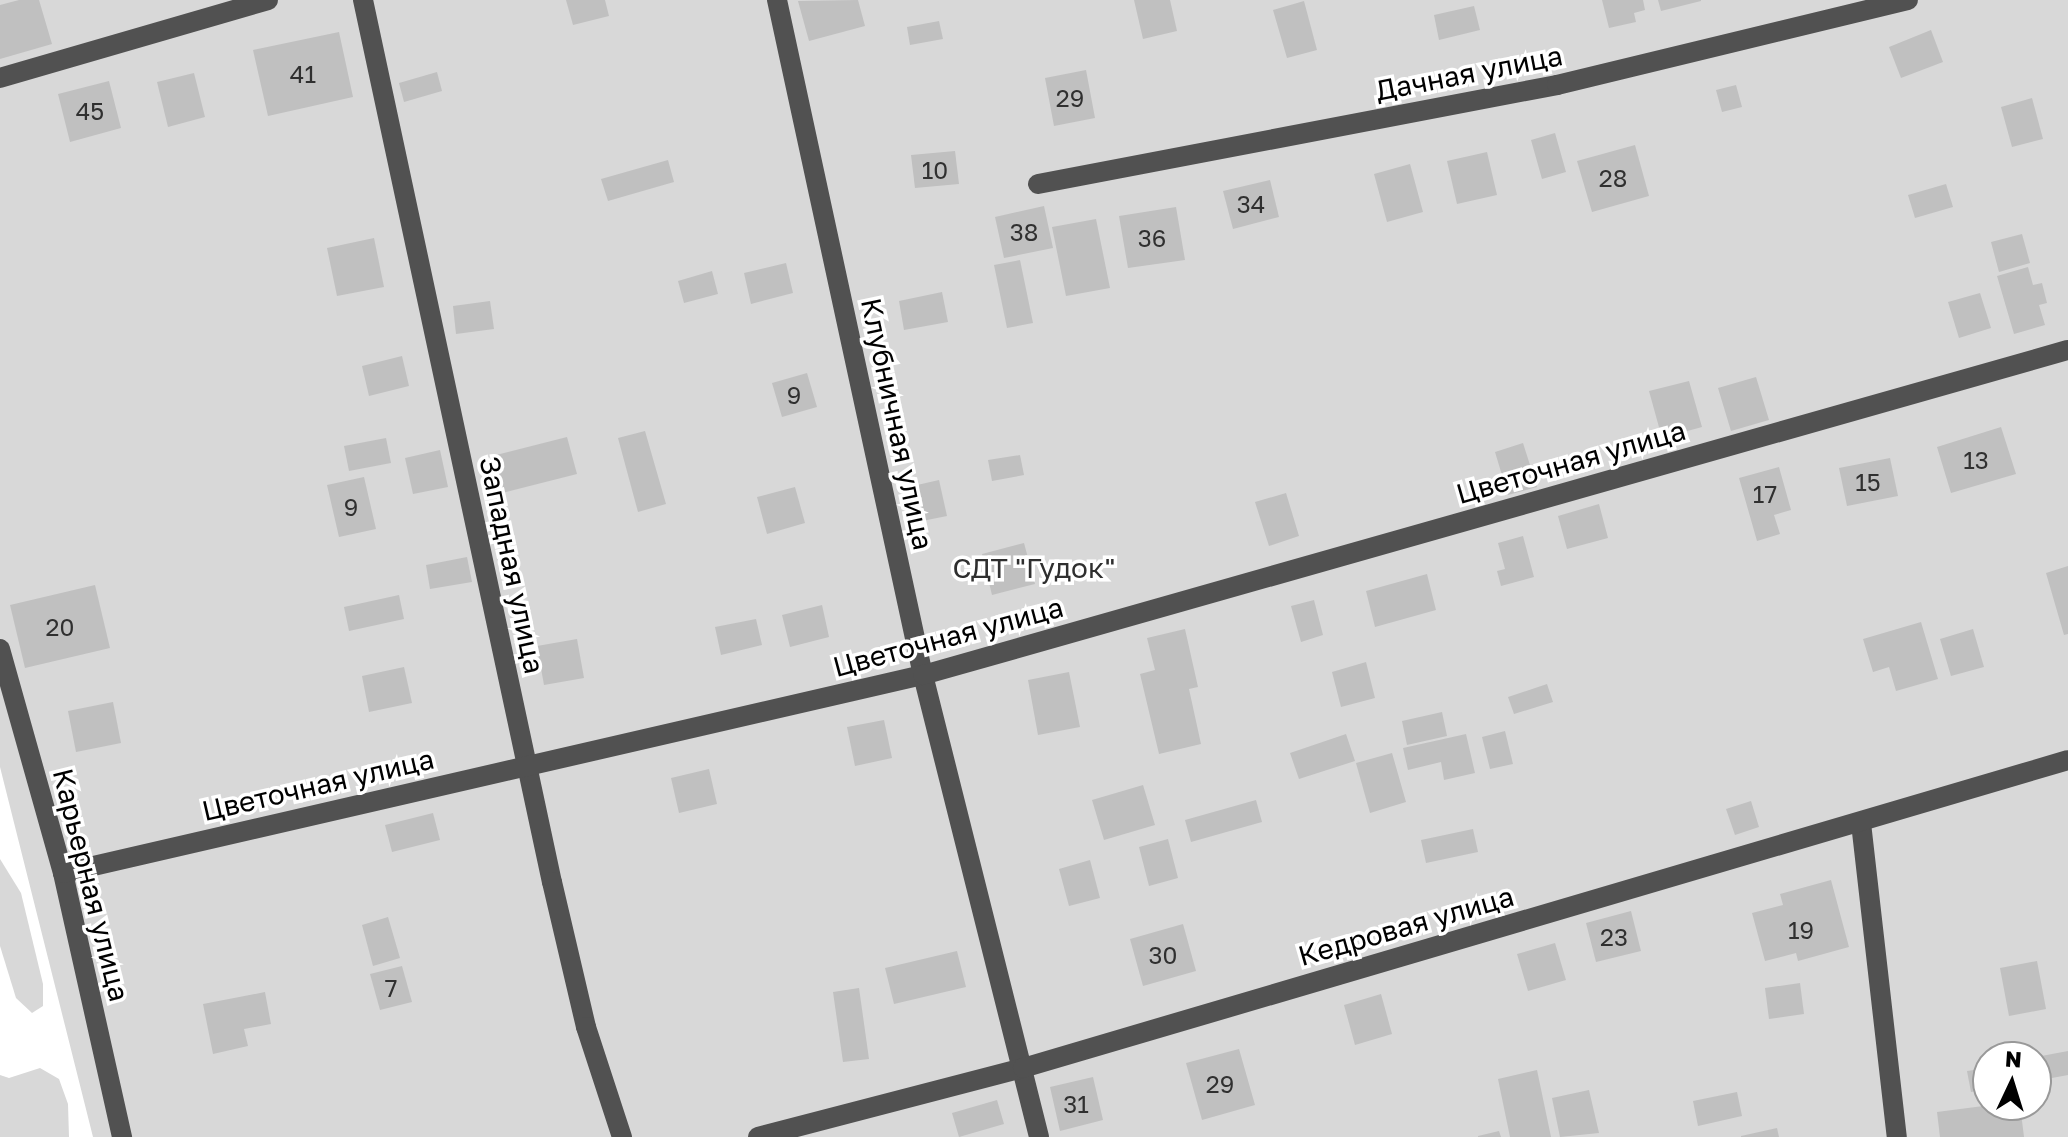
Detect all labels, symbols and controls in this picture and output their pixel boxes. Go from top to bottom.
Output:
street label: Дачная улица [1373,38,1565,108]
house number: 41 [290,60,316,88]
house number: 29 [1056,84,1084,112]
house number: 45 [76,97,104,125]
house number: 10 [922,156,948,184]
house number: 28 [1599,164,1627,192]
house number: 34 [1237,190,1265,218]
house number: 38 [1010,218,1038,246]
house number: 36 [1138,224,1166,252]
street label: Клубничная улица [854,295,940,553]
house number: 9 [787,381,801,409]
street label: Цветочная улица [1453,413,1689,511]
house number: 13 [1963,446,1989,474]
street label: Западная улица [473,453,551,677]
house number: 15 [1855,468,1881,496]
house number: 17 [1753,480,1777,508]
house number: 9 [344,493,358,521]
park label: СДТ "Гудок" [953,551,1115,585]
street label: Цветочная улица [829,590,1067,684]
house number: 20 [46,613,74,641]
street label: Цветочная улица [199,742,437,828]
street label: Карьерная улица [46,765,136,1005]
street label: Кедровая улица [1294,879,1518,973]
house number: 19 [1788,916,1814,944]
house number: 23 [1600,923,1628,951]
house number: 30 [1149,941,1177,969]
house number: 7 [385,974,397,1002]
north arrow [1972,1041,2052,1121]
text: N [2004,1045,2023,1073]
house number: 29 [1206,1070,1234,1098]
house number: 31 [1063,1090,1089,1118]

